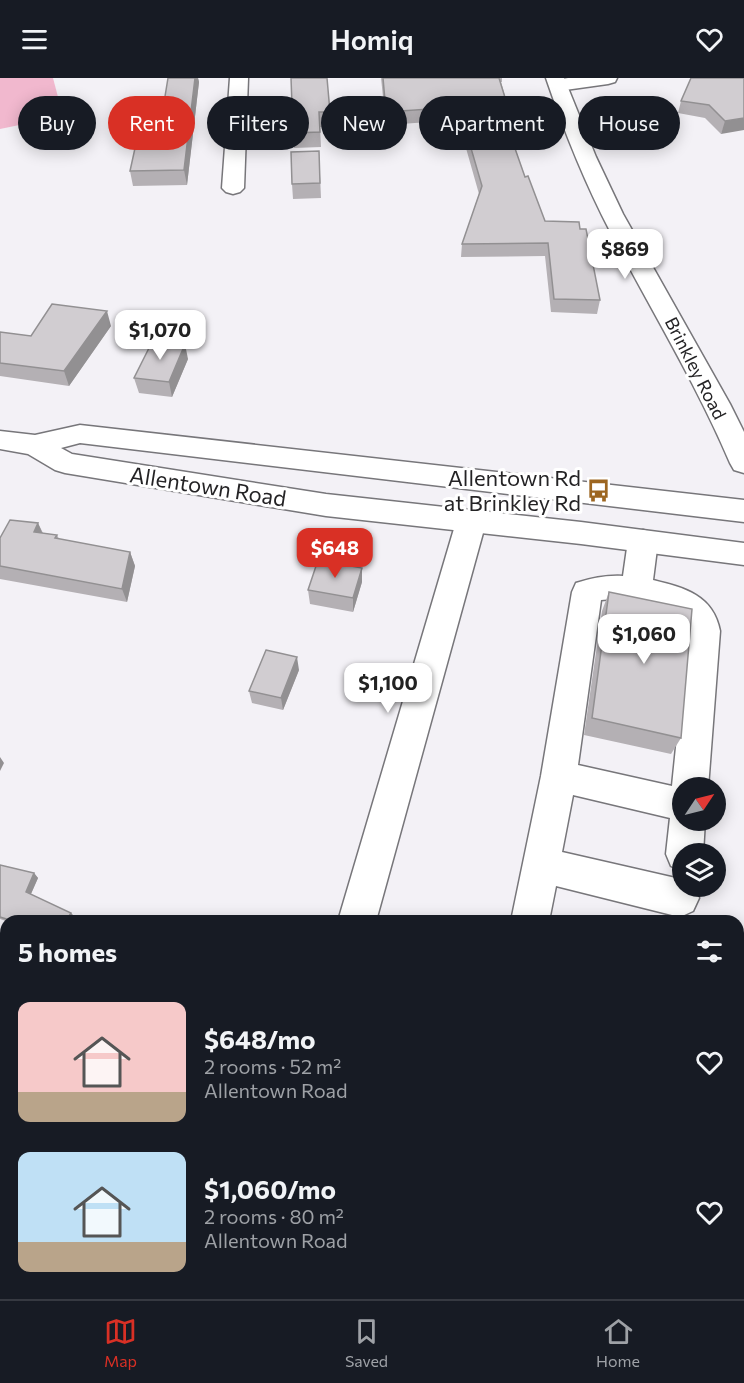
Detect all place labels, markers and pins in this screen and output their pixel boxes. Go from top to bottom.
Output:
pin: $869 [589,229,661,280]
pin: $1,070 [111,310,209,361]
place label: Allentown Rd at Brinkley Rd [444,464,581,516]
bus stop icon: Allentown Rd at Brinkley Rd [586,477,612,503]
pin: $648 [299,528,371,579]
pin: $1,060 [595,614,693,665]
pin: $1,100 [339,663,437,714]

